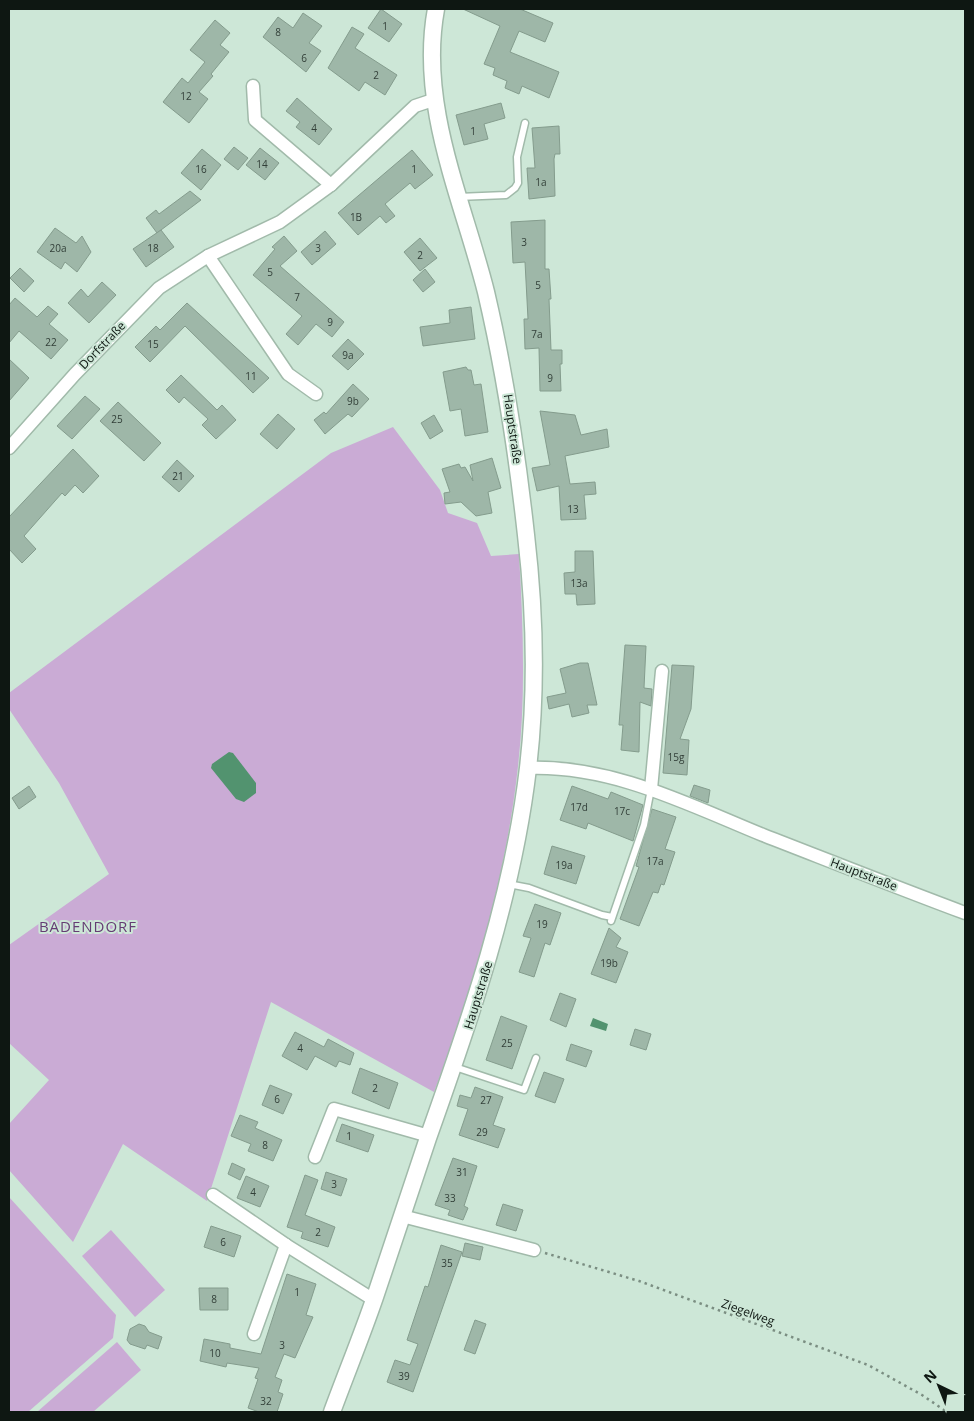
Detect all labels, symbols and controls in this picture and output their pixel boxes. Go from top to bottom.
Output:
house number: 1 [382,19,388,33]
house number: 8 [275,25,281,39]
house number: 6 [301,51,307,65]
house number: 2 [373,68,379,82]
house number: 12 [180,89,192,103]
house number: 4 [311,121,317,135]
house number: 1 [470,124,476,138]
house number: 14 [256,157,268,171]
house number: 16 [195,162,207,176]
house number: 1 [411,162,417,176]
house number: 1a [535,175,547,189]
house number: 1B [350,210,362,224]
house number: 3 [521,235,527,249]
house number: 20a [50,241,67,255]
house number: 18 [147,241,159,255]
house number: 3 [315,241,321,255]
house number: 2 [417,248,423,262]
house number: 5 [267,265,273,279]
house number: 5 [535,278,541,292]
house number: 7 [294,290,300,304]
house number: 9 [327,315,333,329]
street label: Dorfstraße [75,317,129,373]
house number: 7a [531,327,543,341]
house number: 22 [45,335,57,349]
house number: 15 [147,337,159,351]
house number: 9a [342,348,354,362]
house number: 11 [245,369,257,383]
house number: 9 [547,371,553,385]
street label: Hauptstraße [500,393,526,465]
house number: 9b [347,394,359,408]
house number: 25 [111,412,123,426]
house number: 21 [172,469,184,483]
house number: 13 [567,502,579,516]
house number: 13a [571,576,588,590]
house number: 15g [668,750,685,764]
house number: 17d [570,800,588,814]
house number: 17c [614,804,630,818]
street label: Hauptstraße [828,853,900,895]
house number: 17a [647,854,664,868]
house number: 19a [556,858,573,872]
district label: BADENDORF [39,916,137,936]
house number: 19 [536,917,548,931]
house number: 19b [600,956,618,970]
street label: Hauptstraße [460,959,496,1031]
house number: 25 [501,1036,513,1050]
house number: 4 [297,1041,303,1055]
house number: 2 [372,1081,378,1095]
house number: 6 [274,1092,280,1106]
house number: 27 [480,1093,492,1107]
house number: 29 [476,1125,488,1139]
house number: 1 [346,1129,352,1143]
house number: 8 [262,1138,268,1152]
house number: 31 [456,1165,468,1179]
house number: 3 [331,1177,337,1191]
house number: 4 [250,1185,256,1199]
house number: 33 [444,1191,456,1205]
house number: 2 [315,1225,321,1239]
house number: 6 [220,1235,226,1249]
house number: 35 [441,1256,453,1270]
house number: 1 [294,1285,300,1299]
house number: 8 [211,1292,217,1306]
street label: Ziegelweg [719,1295,777,1330]
house number: 3 [279,1338,285,1352]
house number: 10 [209,1346,221,1360]
north arrow [914,1361,964,1411]
text: N [919,1365,940,1387]
house number: 39 [398,1369,410,1383]
house number: 32 [260,1394,272,1408]

